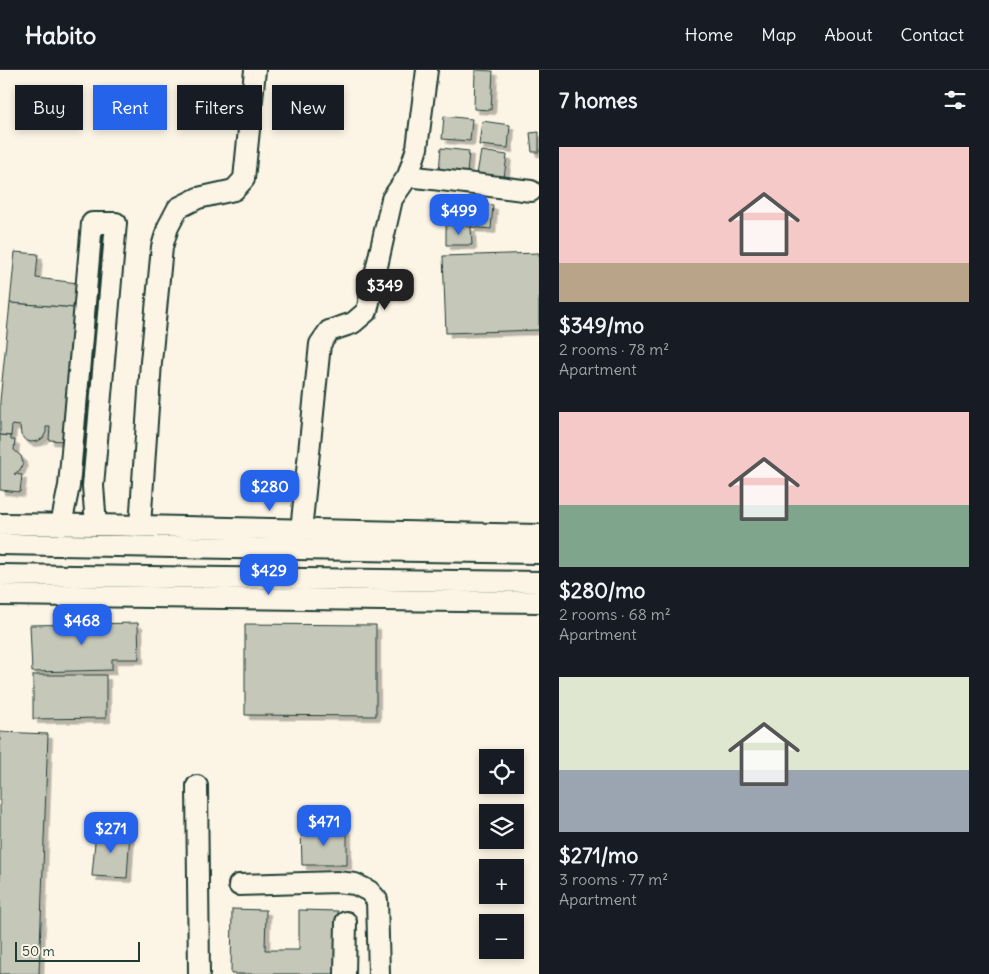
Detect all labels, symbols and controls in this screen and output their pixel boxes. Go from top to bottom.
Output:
text: Habito [25,20,96,50]
text: Home [685,23,733,46]
text: Map [761,23,796,46]
text: About [824,23,872,46]
text: Contact [900,23,964,46]
chip: Buy [15,85,83,130]
chip: Rent [93,85,167,130]
chip: Filters [177,85,262,130]
chip: New [272,85,344,130]
icon: filters [941,86,969,114]
text: 7 homes [559,87,638,114]
icon: home [719,179,809,269]
pin: $499 [429,194,489,236]
text: $499 [441,200,477,220]
pin: $349 [355,268,415,311]
text: $349 [367,275,403,295]
text: $349/mo [559,312,644,339]
text: 2 rooms · 78 m² [559,339,669,359]
text: Apartment [559,359,637,379]
icon: home [719,444,809,534]
pin: $280 [240,470,300,512]
text: $280 [251,476,289,496]
pin: $429 [239,554,299,596]
text: $429 [251,560,287,580]
text: $280/mo [559,577,645,604]
pin: $468 [52,604,112,646]
text: 2 rooms · 68 m² [559,604,671,624]
text: $468 [64,610,100,630]
text: Apartment [559,624,637,644]
icon: home [719,709,809,799]
map controls [479,749,524,959]
button: locate [479,749,524,794]
pin: $471 [294,804,354,847]
button: layers [479,804,524,849]
text: $471 [308,811,340,831]
pin: $271 [81,812,141,854]
text: $271 [95,818,127,838]
text: $271/mo [559,842,638,869]
button: + [479,859,524,904]
text: 3 rooms · 77 m² [559,869,668,889]
text: Apartment [559,889,637,909]
button: − [479,914,524,959]
scale bar [15,939,140,962]
text: 50 m [22,942,55,960]

